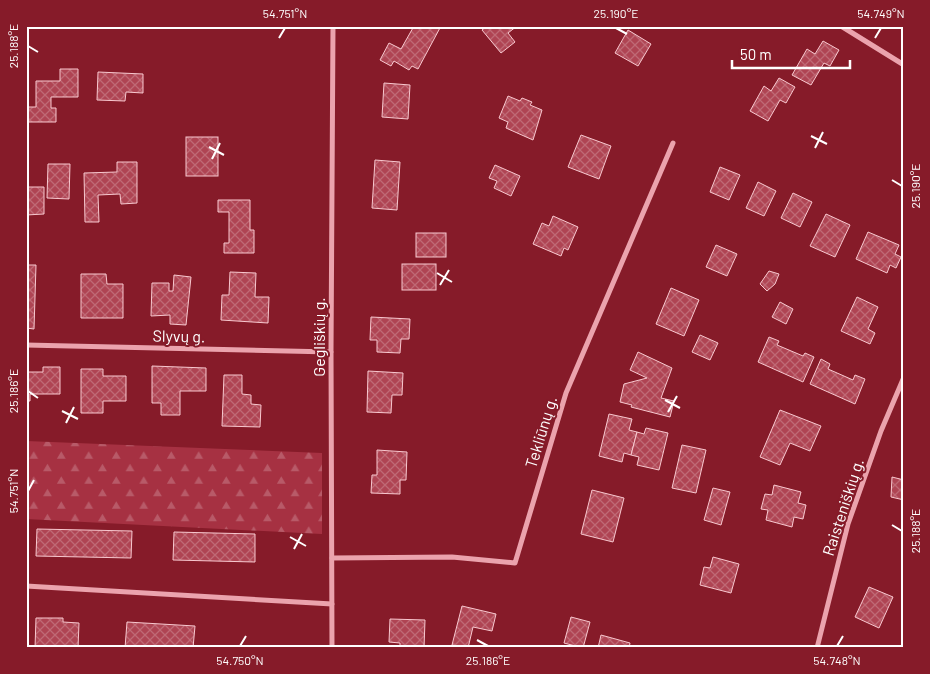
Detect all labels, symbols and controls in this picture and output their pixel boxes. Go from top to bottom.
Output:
text: 54.751°N [263,6,307,20]
text: 25.190°E [593,6,639,20]
text: 54.749°N [857,6,905,20]
text: 25.188°E [6,24,20,68]
scale bar [732,38,850,70]
text: 50 m [740,45,772,63]
text: 25.190°E [908,163,922,209]
street label: Gegliškių g. [309,297,328,377]
street label: Slyvų g. [152,326,206,345]
text: 25.186°E [6,369,20,413]
street label: Tekliūnų g. [521,394,560,470]
street label: Raisteniškių g. [818,456,867,558]
text: 54.751°N [6,469,20,513]
text: 25.188°E [908,509,922,553]
text: 54.750°N [216,653,264,667]
text: 25.186°E [466,653,510,667]
text: 54.748°N [813,653,861,667]

